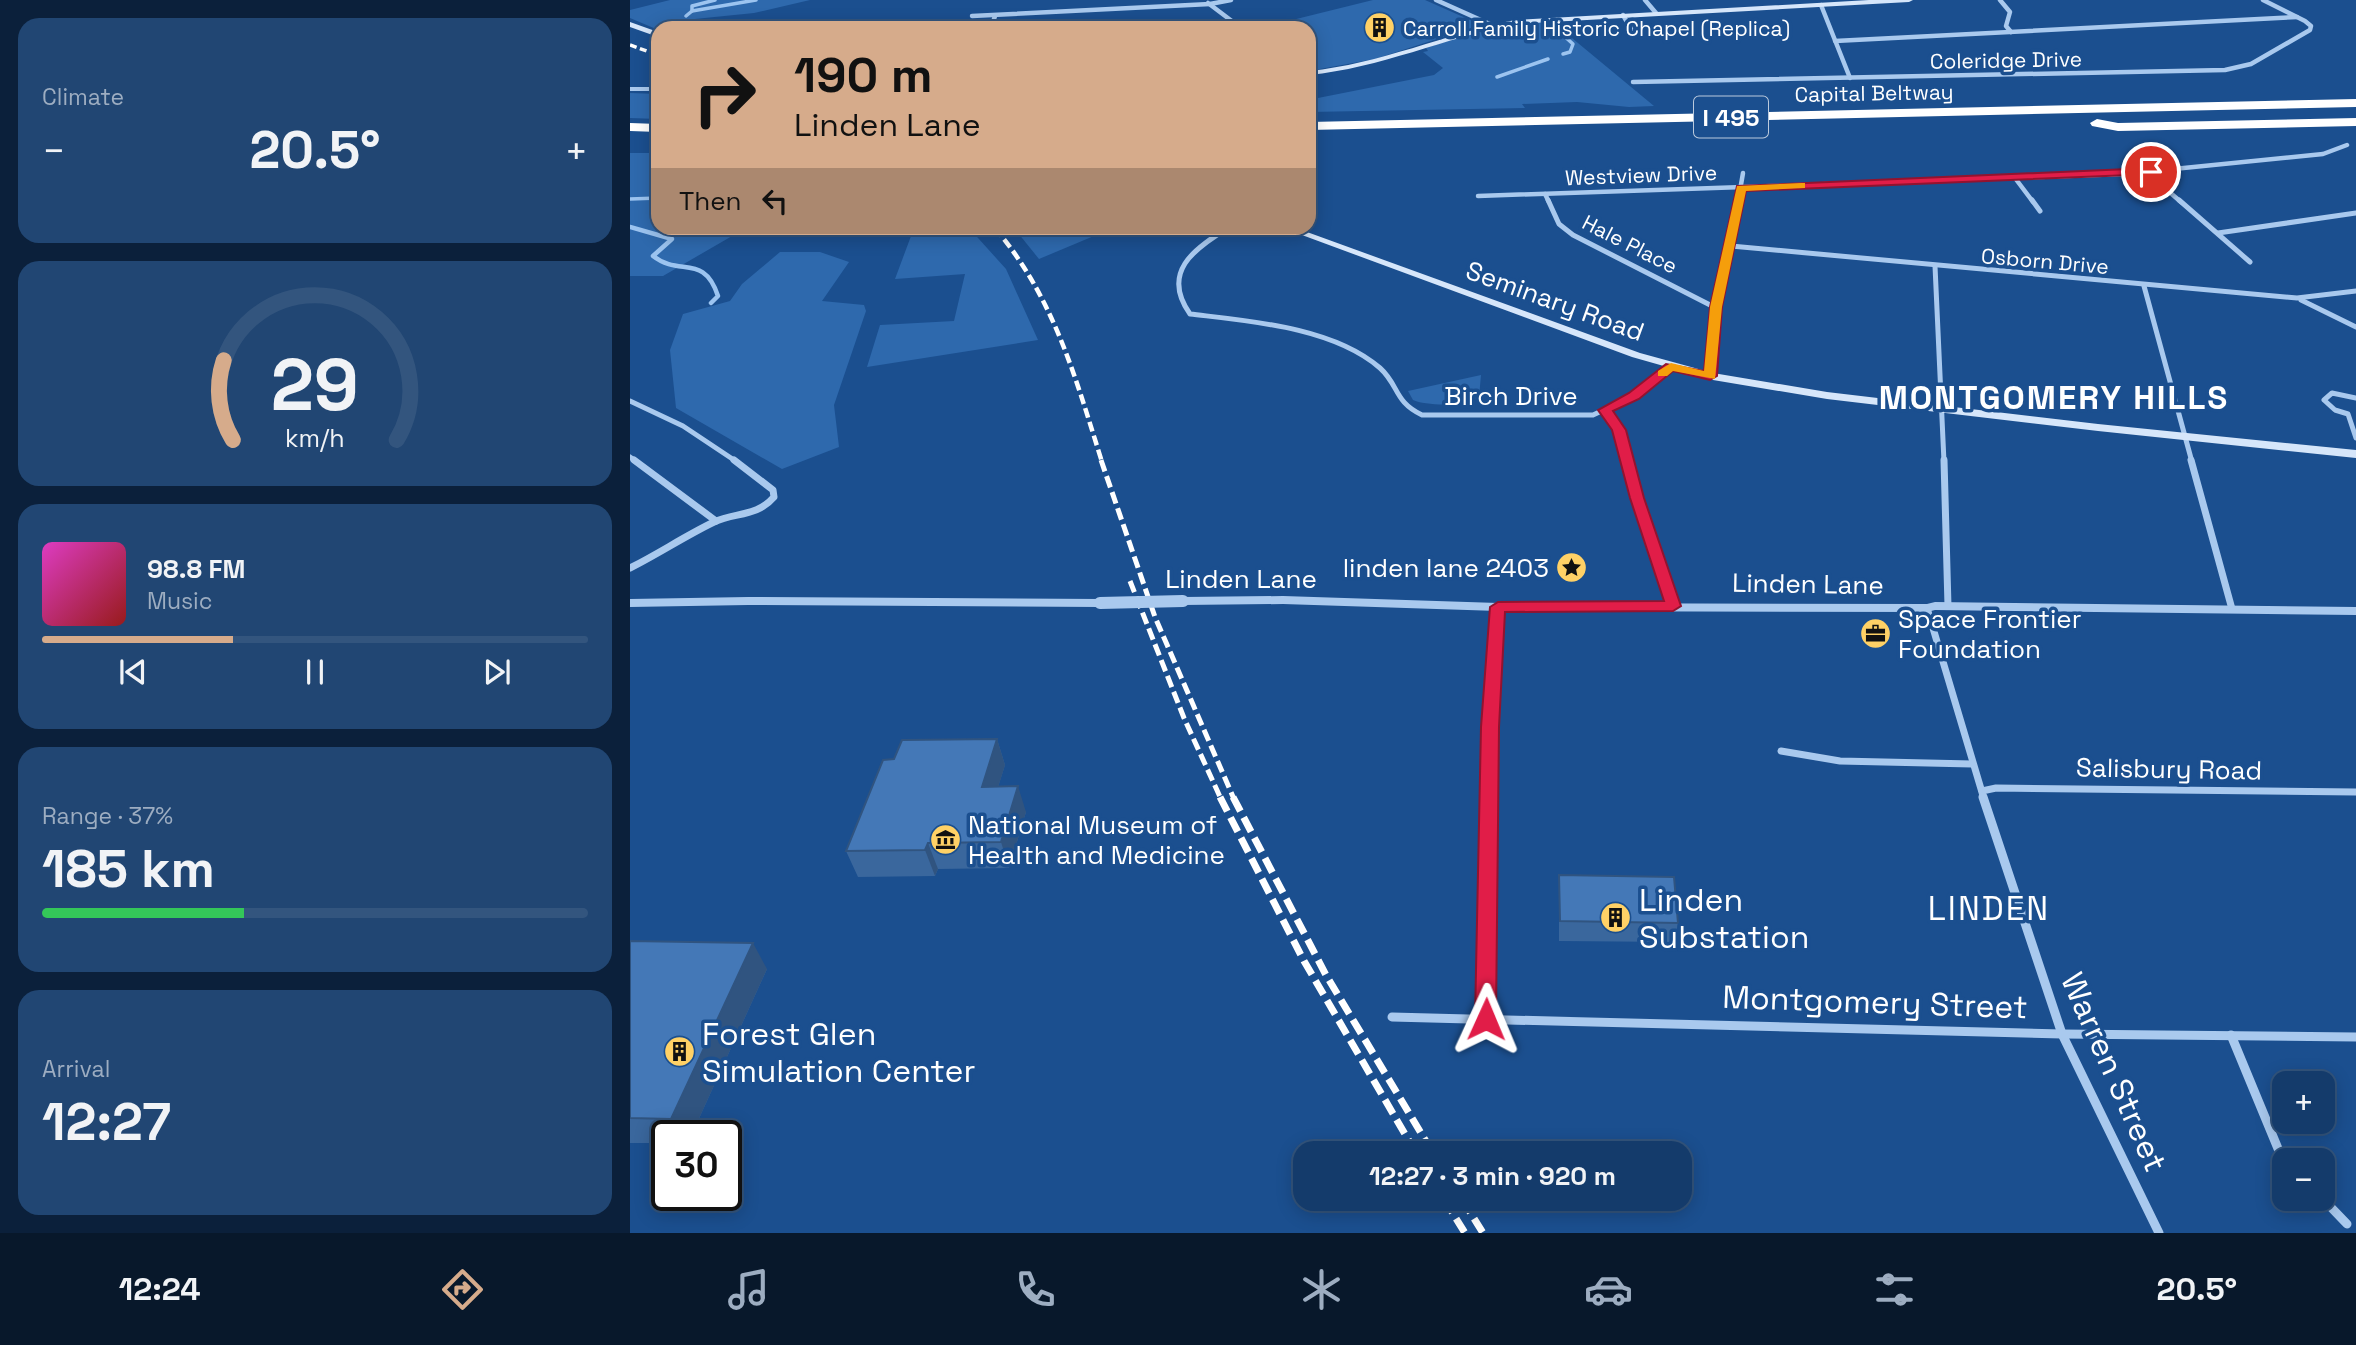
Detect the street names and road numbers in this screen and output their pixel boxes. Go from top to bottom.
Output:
street label: Coleridge Drive [1930,45,2082,75]
street label: Capital Beltway [1794,78,1954,108]
road number: I 495 [1694,96,1768,138]
street label: Westview Drive [1564,159,1718,191]
street label: Hale Place [1578,209,1682,279]
street label: Osborn Drive [1980,242,2110,280]
street label: Seminary Road [1461,253,1649,349]
street label: Birch Drive [1444,379,1578,413]
street label: Linden Lane [1165,562,1317,596]
street label: Linden Lane [1732,566,1884,602]
street label: Salisbury Road [2076,750,2262,788]
street label: Warren Street [2052,966,2176,1178]
street label: Montgomery Street [1722,977,2028,1027]

